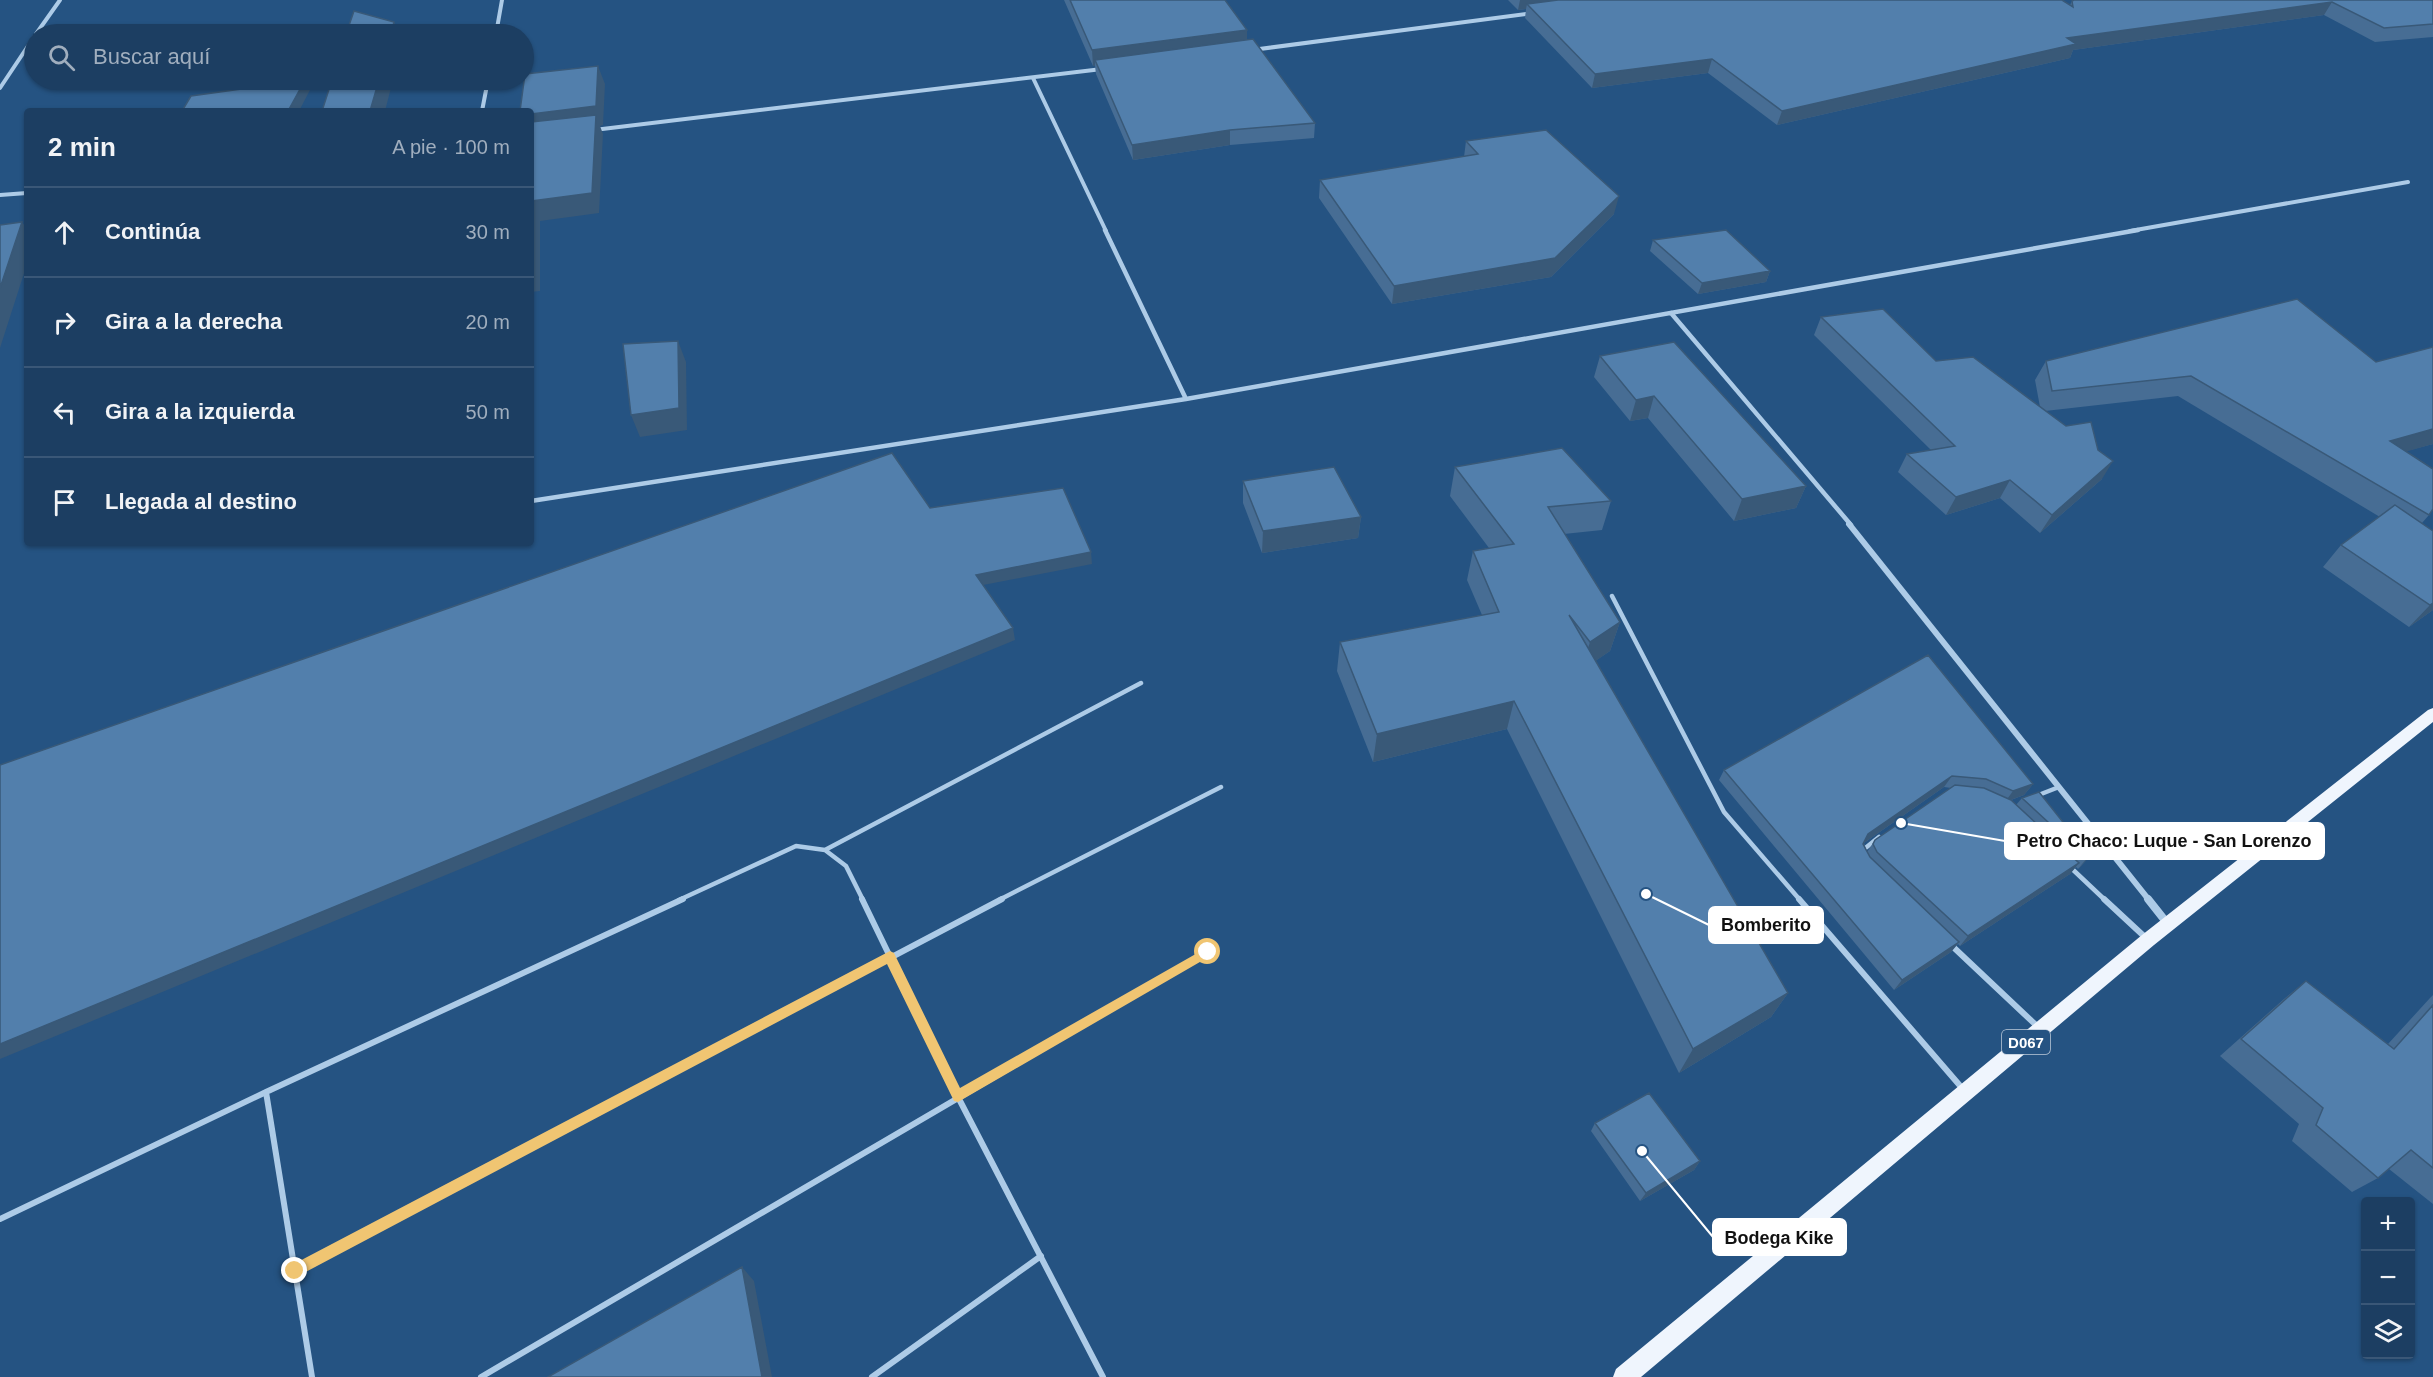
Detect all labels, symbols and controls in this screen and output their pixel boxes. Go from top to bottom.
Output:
search box [24,24,534,90]
icon: search [45,41,78,74]
text: Buscar aquí [93,44,210,69]
text: 2 min [48,132,116,162]
text: A pie · 100 m [392,136,510,158]
icon: ahead [48,216,81,249]
text: Continúa [105,219,200,244]
text: 30 m [466,221,510,243]
icon: right [48,306,81,339]
text: Gira a la derecha [105,309,282,334]
text: 20 m [466,311,510,333]
icon: left [48,396,81,429]
text: Gira a la izquierda [105,399,295,424]
text: 50 m [466,401,510,423]
icon: arrive [48,486,81,519]
text: Llegada al destino [105,489,297,514]
callout: Petro Chaco: Luque - San Lorenzo [2005,823,2324,859]
text: Petro Chaco: Luque - San Lorenzo [2016,831,2312,851]
callout: Bomberito [1709,907,1823,943]
text: Bomberito [1721,915,1811,935]
route start [1194,938,1220,964]
road number: D067 [2002,1030,2050,1054]
map controls [2361,1197,2415,1359]
button: + [2361,1197,2415,1251]
callout: Bodega Kike [1713,1219,1846,1255]
text: Bodega Kike [1724,1228,1834,1248]
button: − [2361,1251,2415,1305]
route end [281,1257,307,1283]
button: layers [2361,1305,2415,1359]

